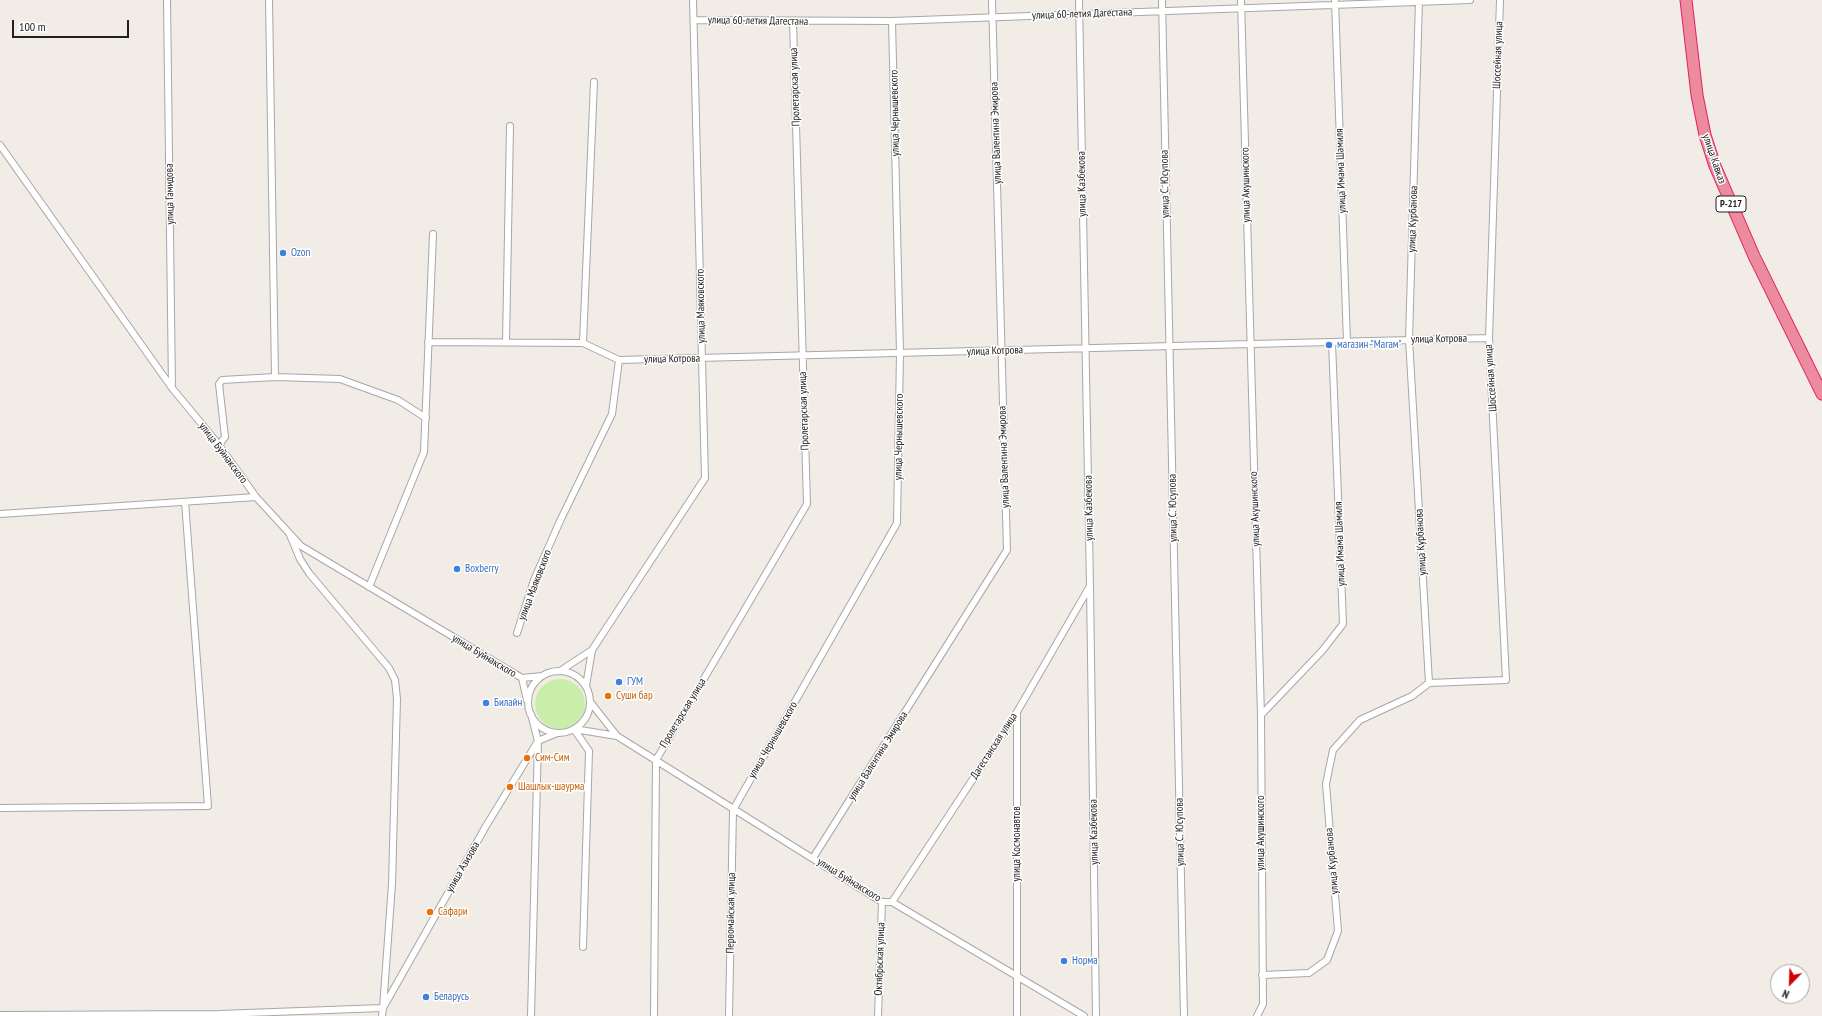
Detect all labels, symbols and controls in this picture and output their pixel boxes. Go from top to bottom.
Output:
street label: улица 60-летия Дагестана [1032,6,1132,22]
scale bar [14,12,131,38]
street label: улица 60-летия Дагестана [708,14,808,28]
text: 100 m [19,19,46,34]
street label: Шоссейная улица [1490,21,1506,89]
street label: Пролетарская улица [787,47,803,127]
street label: улица Чернышевского [888,70,902,156]
street label: улица Валентина Эмирова [988,82,1004,184]
street label: улица Имама Шамиля [1333,128,1349,214]
street label: улица Кавказ [1699,132,1729,186]
street label: улица Акушинского [1239,147,1253,223]
street label: улица С. Юсупова [1158,150,1172,218]
street label: улица Казбекова [1075,151,1089,217]
street label: улица Гамидова [163,163,177,225]
street label: улица Курбанова [1405,185,1421,253]
road number: Р-217 [1716,196,1746,212]
place label: Ozon [291,246,310,260]
marker: Ozon [278,248,288,258]
street label: улица Маяковского [694,269,708,343]
street label: улица Котрова [1411,332,1467,346]
place label: магазин "Магам" [1337,338,1402,352]
marker: магазин "Магам" [1324,340,1334,350]
street label: улица Котрова [967,343,1023,359]
street label: Шоссейная улица [1482,344,1500,412]
street label: улица Котрова [644,352,700,366]
street label: Пролетарская улица [796,371,812,451]
street label: улица Чернышевского [892,394,906,480]
street label: улица Валентина Эмирова [996,406,1012,508]
street label: улица Буйнакского [196,420,250,486]
street label: улица Акушинского [1247,471,1263,547]
street label: улица С. Юсупова [1166,474,1180,542]
street label: улица Казбекова [1082,475,1096,541]
street label: улица Имама Шамиля [1332,501,1348,587]
street label: улица Курбанова [1413,508,1429,576]
street label: улица Маяковского [515,548,555,622]
place label: Boxberry [465,562,499,576]
marker: Boxberry [452,564,462,574]
street label: улица Буйнакского [449,632,519,680]
place label: ГУМ [627,675,643,689]
street label: Пролетарская улица [657,676,709,750]
marker: ГУМ [614,677,624,687]
place label: Суши бар [616,689,653,703]
marker: Суши бар [603,691,613,701]
place label: Билайн [494,696,522,710]
marker: Билайн [481,698,491,708]
street label: улица Чернышевского [746,699,800,781]
street label: улица Валентина Эмирова [845,709,911,803]
street label: Дагестанская улица [968,710,1020,782]
place label: Сим-Сим [535,751,569,765]
marker: Сим-Сим [522,753,532,763]
place label: Шашлык-шаурма [518,780,584,794]
marker: Шашлык-шаурма [505,782,515,792]
street label: улица Акушинского [1254,795,1268,871]
street label: улица С. Юсупова [1173,798,1187,866]
street label: улица Казбекова [1087,799,1101,865]
street label: улица Космонавтов [1010,806,1024,882]
street label: улица Курбанова [1323,827,1341,895]
street label: улица Азизова [443,839,483,895]
street label: улица Буйнакского [815,855,883,905]
street label: Первомайская улица [724,872,738,954]
place label: Сафари [438,905,468,919]
marker: Сафари [425,907,435,917]
street label: Октябрьская улица [872,922,888,996]
place label: Норма [1072,954,1098,968]
marker: Норма [1059,956,1069,966]
north arrow [1770,964,1810,1004]
text: N [1780,987,1791,1002]
place label: Беларусь [434,990,469,1004]
marker: Беларусь [421,992,431,1002]

